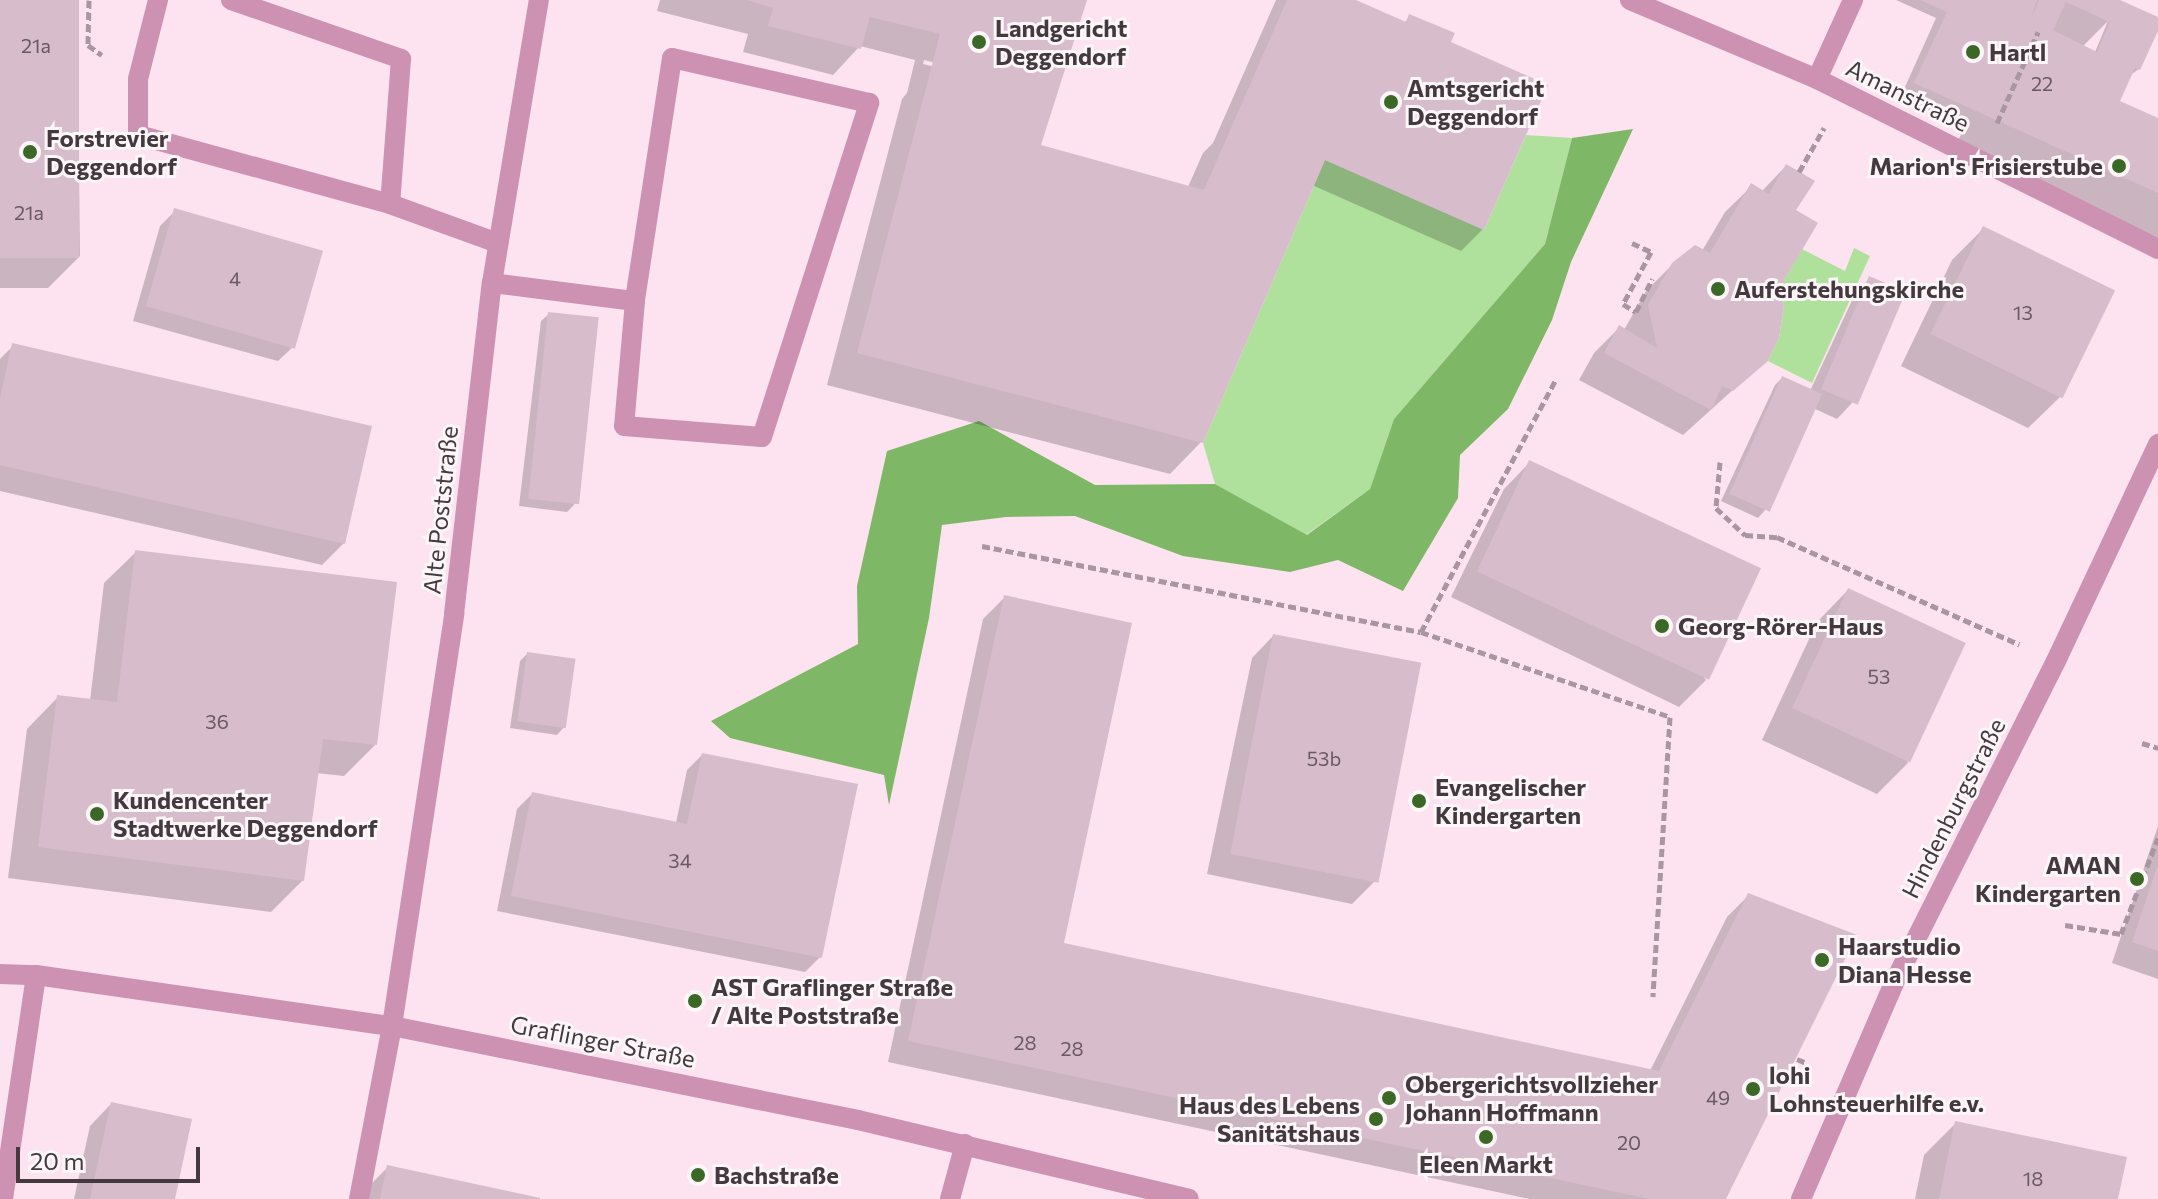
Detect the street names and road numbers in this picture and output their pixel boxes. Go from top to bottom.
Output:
street label: Amanstraße [1842,53,1974,137]
street label: Alte Poststraße [417,425,463,595]
street label: Hindenburgstraße [1895,713,2011,903]
street label: Graflinger Straße [508,1009,698,1073]

